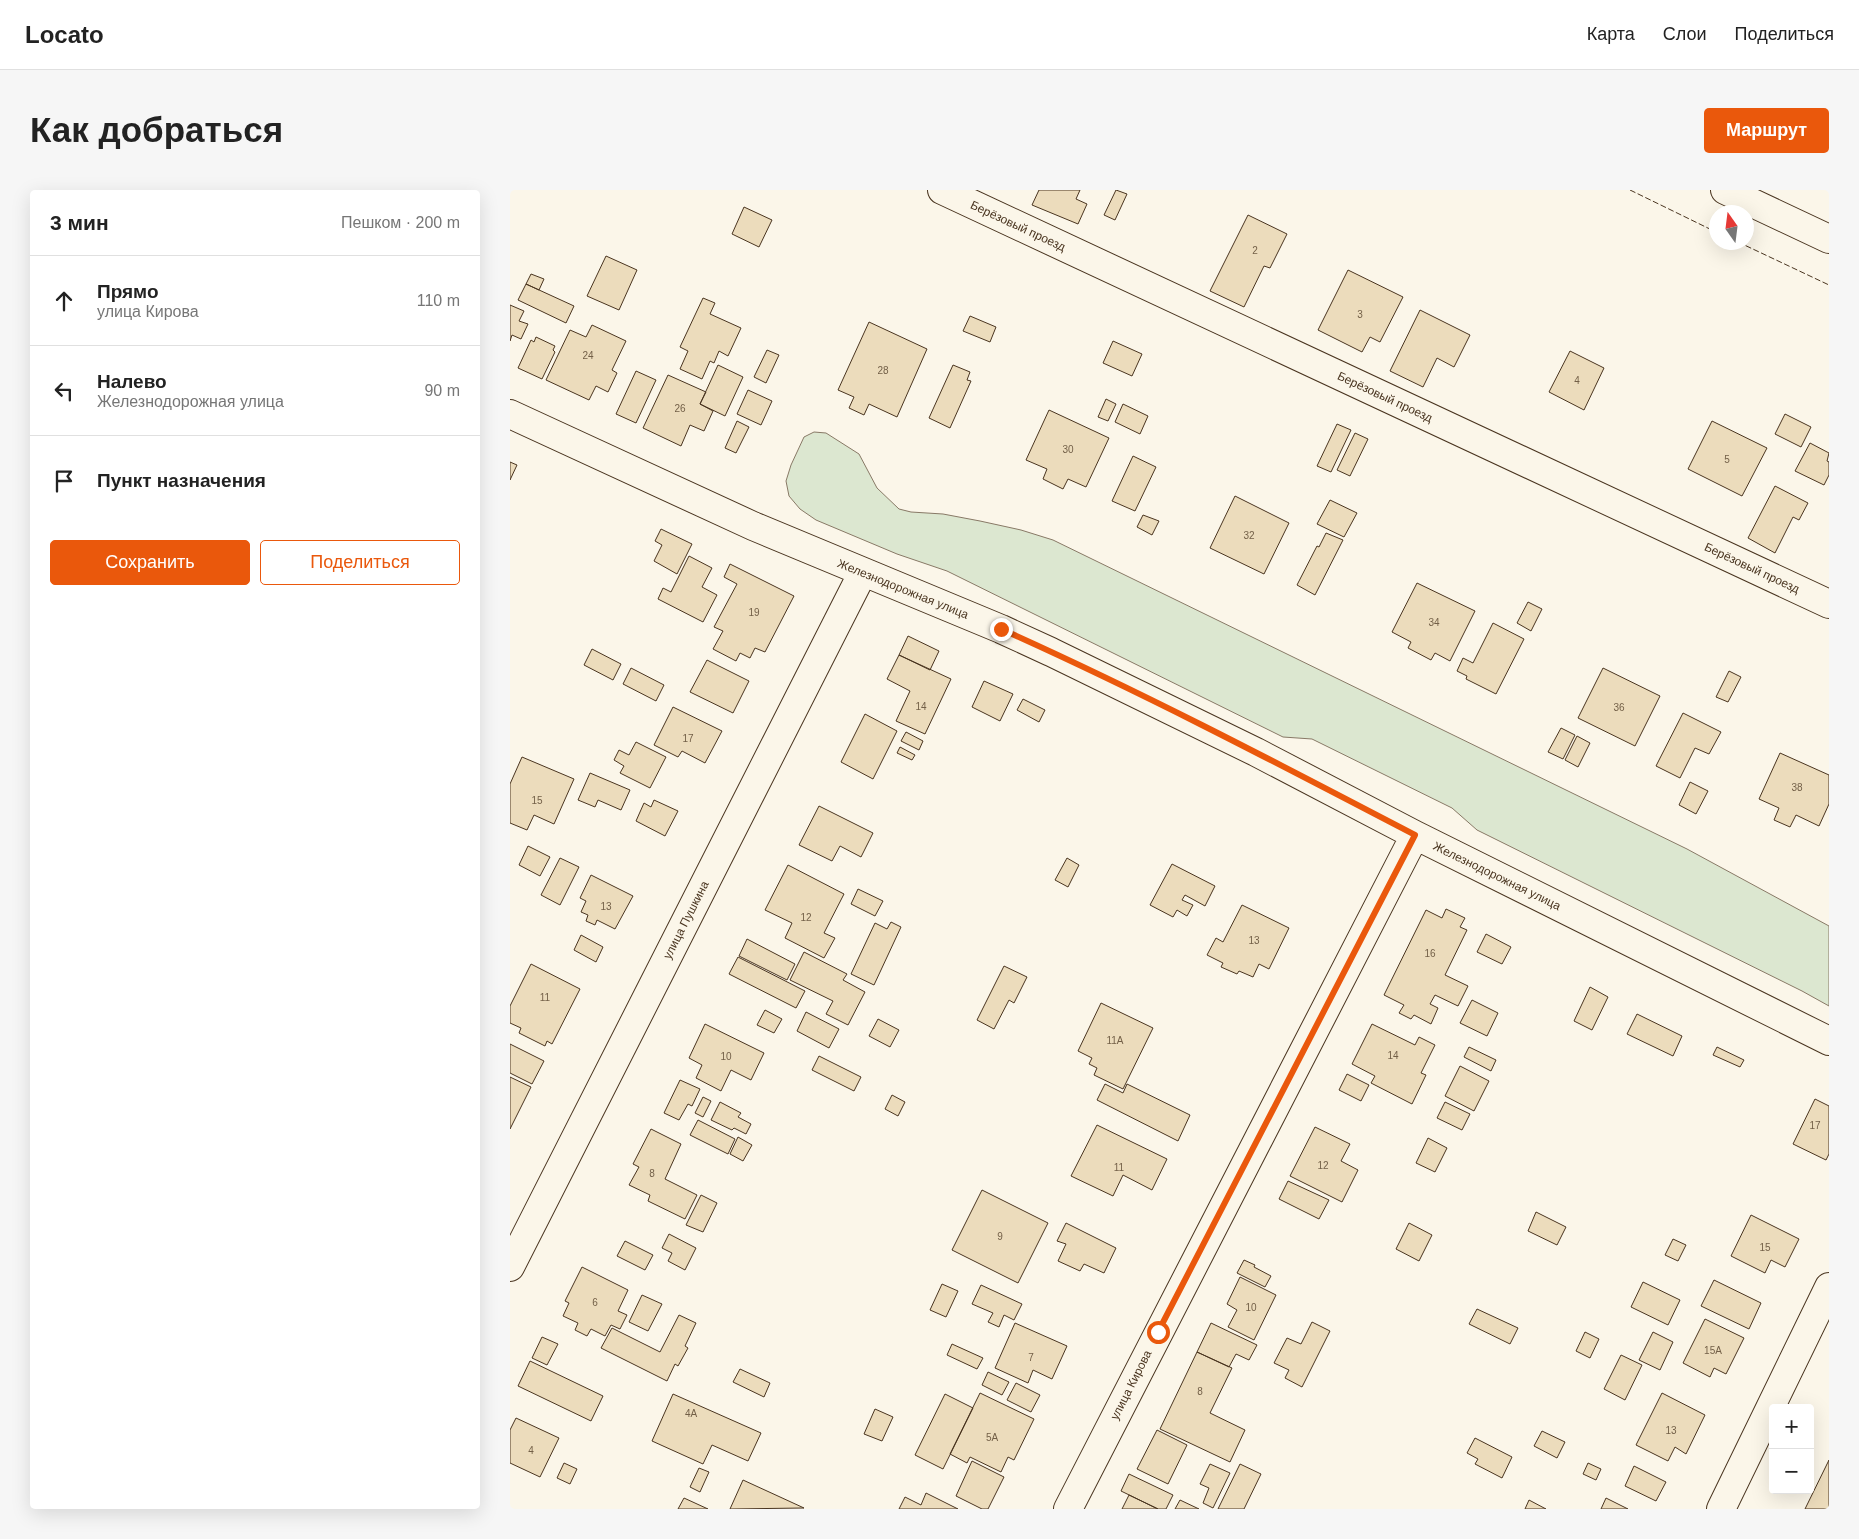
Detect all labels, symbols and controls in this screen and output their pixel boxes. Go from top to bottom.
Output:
text: Locato [25,21,104,48]
text: Карта [1587,24,1635,44]
text: Слои [1663,24,1707,44]
text: Поделиться [1735,24,1834,44]
button: Маршрут [1704,108,1829,153]
text: Как добраться [30,110,283,149]
street label: Берёзовый проезд [968,198,1068,254]
north arrow [1709,205,1754,250]
text: 3 мин [50,211,109,234]
text: Пешком · 200 m [341,214,460,231]
house number: 2 [1252,245,1258,256]
text: Прямо [97,281,159,302]
icon: ahead [50,287,78,315]
text: 110 m [417,292,460,309]
text: улица Кирова [97,303,199,320]
house number: 3 [1357,309,1363,320]
house number: 24 [582,350,594,361]
house number: 28 [877,365,889,376]
street label: Берёзовый проезд [1335,369,1435,425]
text: Налево [97,371,167,392]
house number: 4 [1574,375,1580,386]
icon: left [50,377,78,405]
text: 90 m [424,382,460,399]
text: Железнодорожная улица [97,393,284,410]
house number: 26 [674,403,686,414]
house number: 30 [1062,444,1074,455]
house number: 5 [1724,454,1730,465]
icon: arrive [50,467,78,495]
text: Пункт назначения [97,470,266,491]
house number: 32 [1243,530,1255,541]
button: Сохранить [50,540,250,585]
button: Поделиться [260,540,460,585]
street label: Берёзовый проезд [1702,540,1802,596]
street label: Железнодорожная улица [835,556,971,622]
house number: 19 [748,607,760,618]
house number: 34 [1428,617,1440,628]
route end [990,618,1013,641]
house number: 14 [915,701,927,712]
house number: 36 [1613,702,1625,713]
house number: 17 [682,733,694,744]
house number: 38 [1791,782,1803,793]
house number: 15 [531,795,543,806]
street label: Железнодорожная улица [1431,839,1563,913]
street label: улица Пушкина [660,878,712,961]
house number: 13 [600,901,612,912]
house number: 12 [800,912,812,923]
house number: 13 [1248,935,1260,946]
house number: 16 [1424,948,1436,959]
house number: 11 [540,992,551,1003]
house number: 11А [1106,1035,1124,1046]
house number: 14 [1387,1050,1399,1061]
house number: 10 [720,1051,732,1062]
house number: 17 [1809,1120,1821,1131]
house number: 12 [1317,1160,1329,1171]
house number: 11 [1114,1162,1125,1173]
house number: 8 [649,1168,655,1179]
house number: 9 [997,1231,1003,1242]
house number: 15 [1759,1242,1771,1253]
house number: 6 [592,1297,598,1308]
house number: 10 [1245,1302,1257,1313]
route start [1147,1321,1170,1344]
house number: 15А [1704,1345,1722,1356]
street label: улица Кирова [1107,1348,1155,1422]
house number: 7 [1028,1352,1034,1363]
house number: 8 [1197,1386,1203,1397]
map controls [1769,1404,1814,1494]
button: + [1769,1404,1814,1449]
house number: 4А [685,1408,697,1419]
house number: 13 [1665,1425,1677,1436]
house number: 5А [986,1432,998,1443]
house number: 4 [528,1445,534,1456]
button: − [1769,1449,1814,1494]

